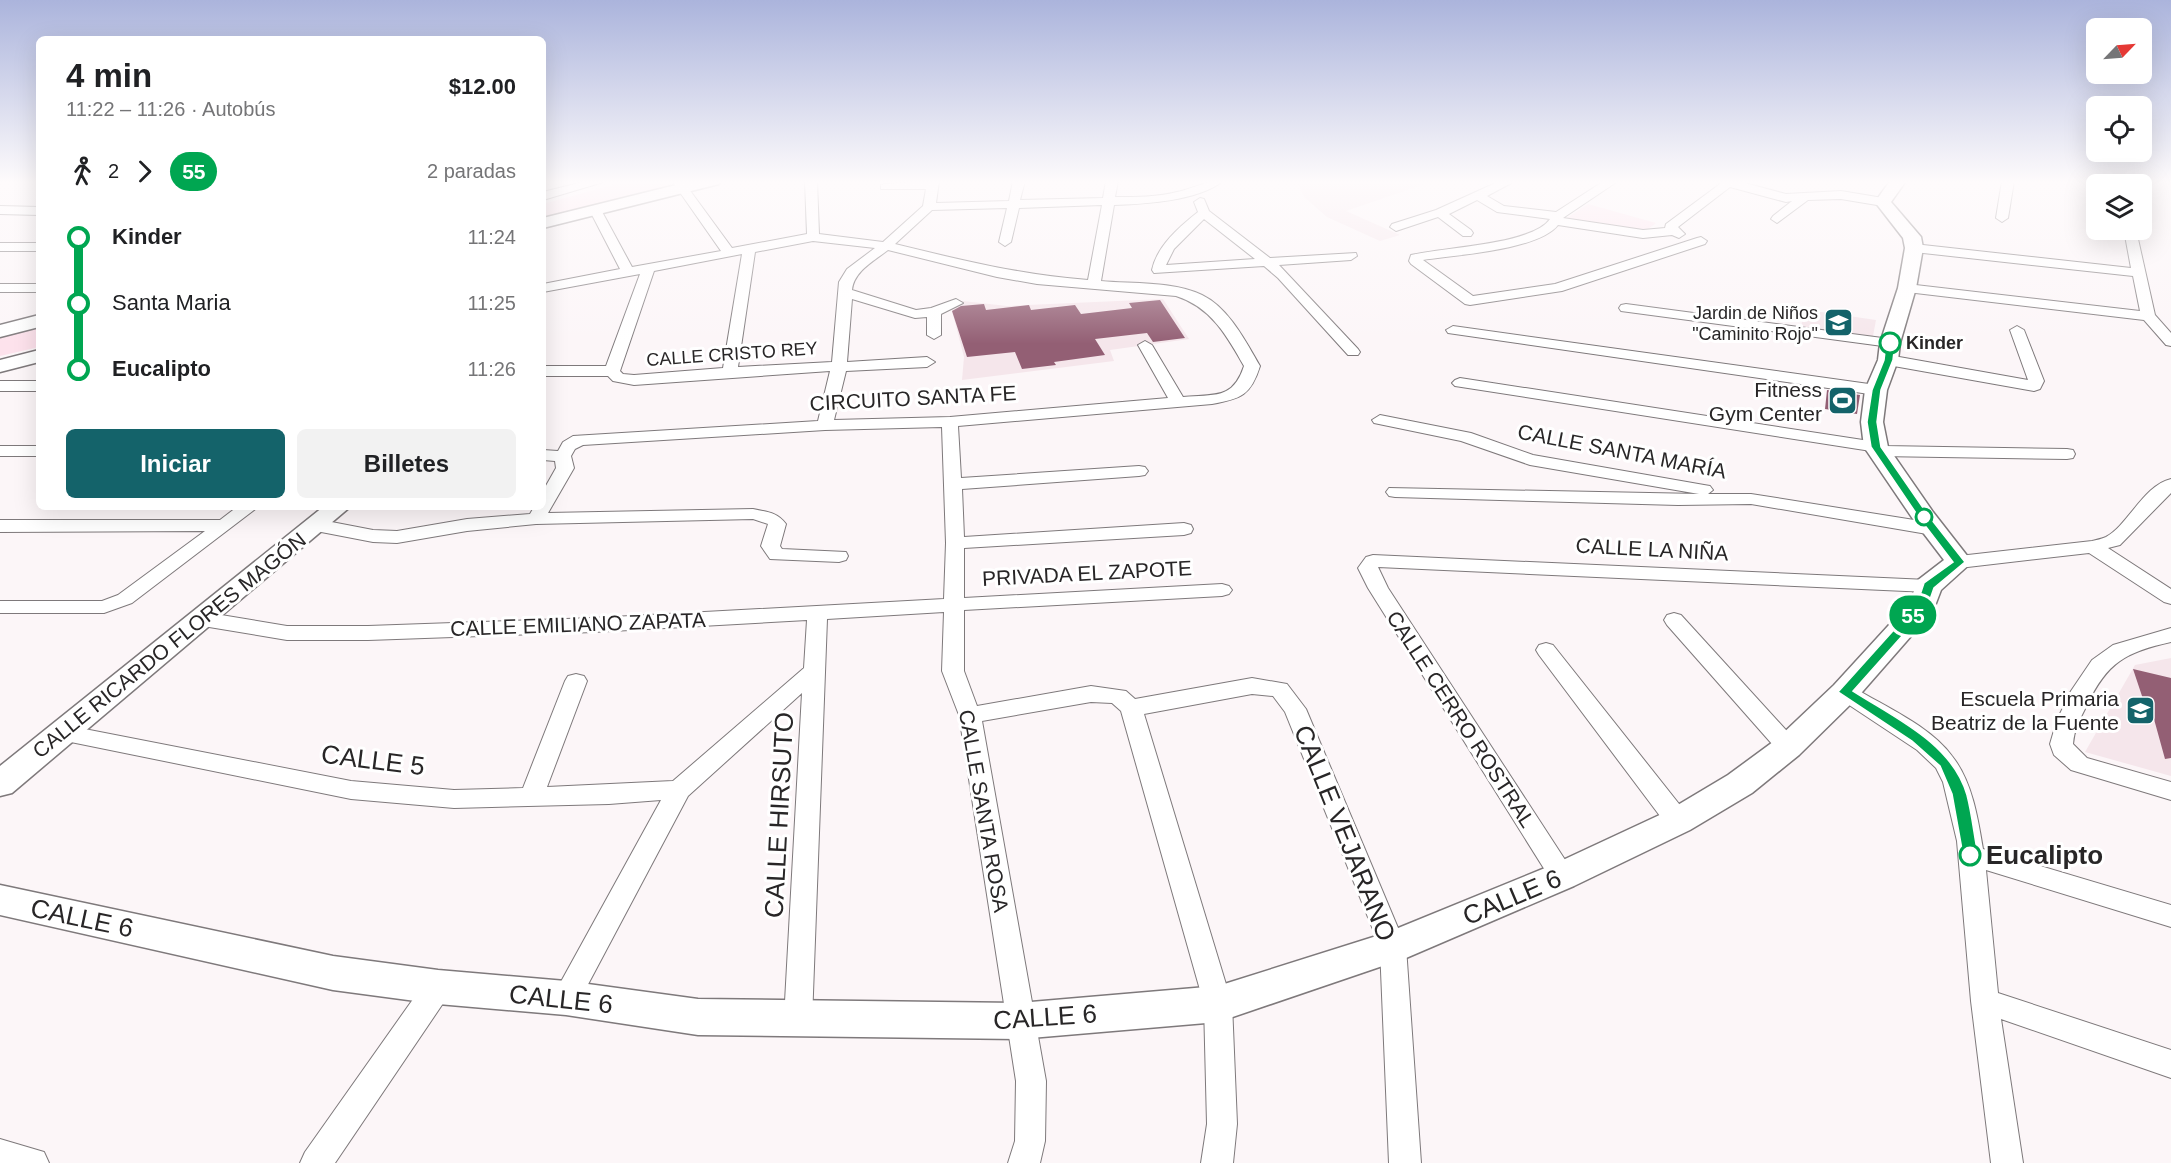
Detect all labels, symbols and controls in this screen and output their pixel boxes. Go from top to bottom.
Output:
north arrow [2086,18,2152,84]
map controls [2086,18,2152,240]
text: 4 min [66,57,152,94]
text: $12.00 [449,74,516,99]
button: locate [2086,96,2152,162]
text: 11:22 – 11:26 · Autobús [66,98,275,120]
icon: walk [66,155,99,188]
icon: forward [128,155,161,188]
text: 2 [108,160,119,182]
text: 55 [182,160,205,183]
text: 2 paradas [427,160,516,182]
button: layers [2086,174,2152,240]
text: Kinder [112,224,182,249]
text: 11:24 [467,226,516,248]
text: Santa Maria [112,290,231,315]
text: 11:25 [467,292,516,314]
place label: Jardin de Niños "Caminito Rojo" [1692,303,1818,344]
school or university icon: Jardin de Niños "Caminito Rojo" [1823,307,1855,339]
marker: Kinder [1879,332,1901,354]
place label: Kinder [1906,333,1963,353]
street label: CALLE CRISTO REY [646,338,818,370]
text: Eucalipto [112,356,211,381]
text: 11:26 [467,358,516,380]
place label: Fitness Gym Center [1709,378,1822,425]
street label: CIRCUITO SANTA FE [809,381,1017,415]
sports icon: Fitness Gym Center [1827,385,1859,417]
street label: CALLE SANTA MARÍA [1516,419,1728,483]
button: Iniciar [66,429,285,498]
button: Billetes [297,429,516,498]
unlabelled marker [1915,508,1933,526]
street label: CALLE RICARDO FLORES MAGÓN [28,528,310,762]
street label: CALLE LA NIÑA [1575,534,1729,564]
street label: PRIVADA EL ZAPOTE [982,556,1192,590]
line badge: 55 [1886,596,1940,634]
text: 55 [1901,604,1925,627]
street label: CALLE CERRO ROSTRAL [1382,607,1540,831]
street label: CALLE EMILIANO ZAPATA [450,608,706,640]
place label: Escuela Primaria Beatriz de la Fuente [1931,687,2119,734]
school or university icon: Escuela Primaria Beatriz de la Fuente [2124,694,2156,726]
street label: CALLE SANTA ROSA [955,708,1013,914]
street label: CALLE HIRSUTO [759,711,799,919]
street label: CALLE VEJARANO [1288,721,1402,945]
street label: CALLE 5 [320,739,426,781]
place label: Eucalipto [1986,840,2103,870]
marker: Eucalipto [1959,844,1981,866]
street label: CALLE 6 [1458,863,1566,931]
street label: CALLE 6 [28,893,136,943]
street label: CALLE 6 [508,979,614,1019]
street label: CALLE 6 [992,998,1098,1036]

